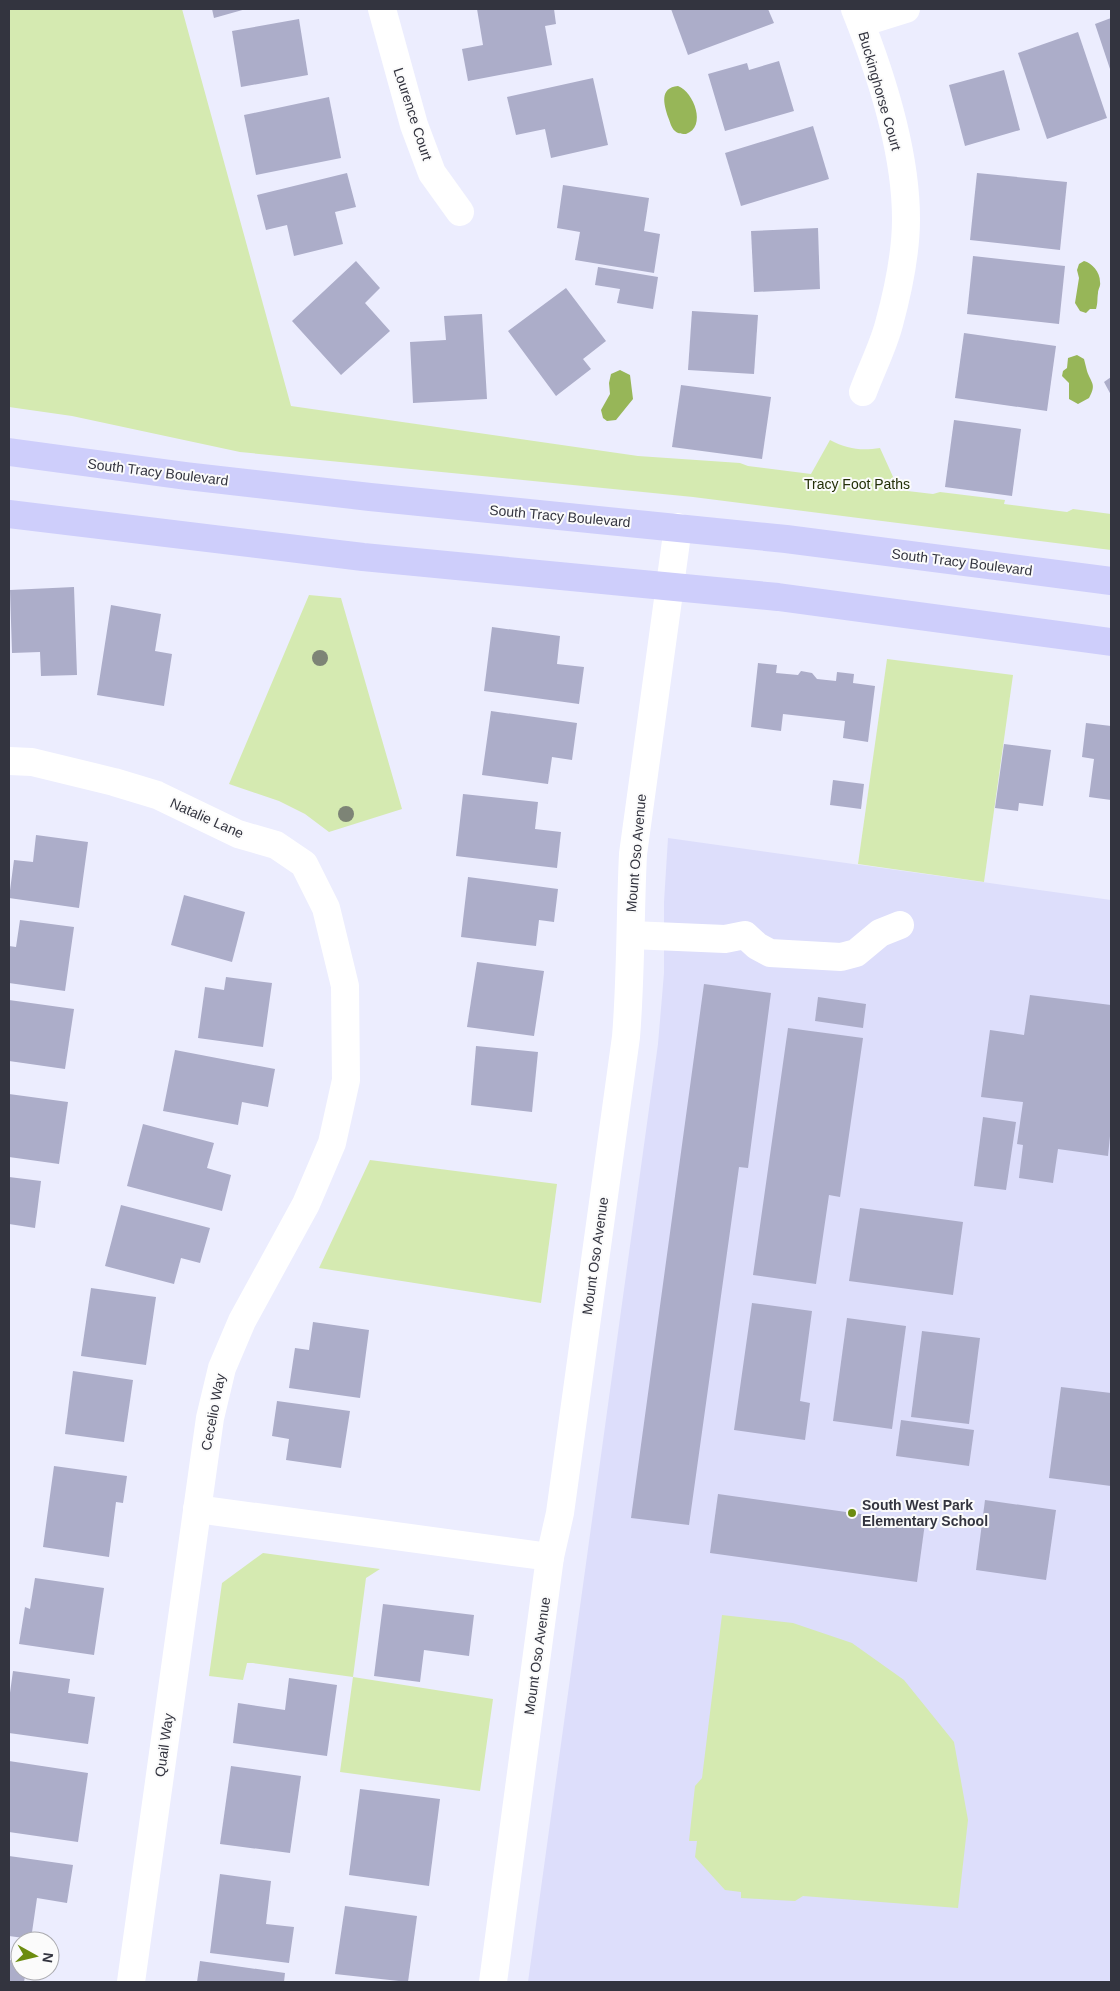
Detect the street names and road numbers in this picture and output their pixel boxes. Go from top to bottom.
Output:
street label: Buckinghorse Court [855,30,905,152]
street label: Lourence Court [390,66,436,162]
street label: South Tracy Boulevard [87,455,229,489]
street label: South Tracy Boulevard [489,502,631,530]
street label: South Tracy Boulevard [891,545,1033,579]
street label: Mount Oso Avenue [623,793,649,913]
street label: Natalie Lane [168,795,246,841]
street label: Mount Oso Avenue [579,1196,611,1316]
street label: Cecelio Way [198,1372,228,1452]
street label: Mount Oso Avenue [521,1596,553,1716]
street label: Quail Way [152,1712,176,1778]

